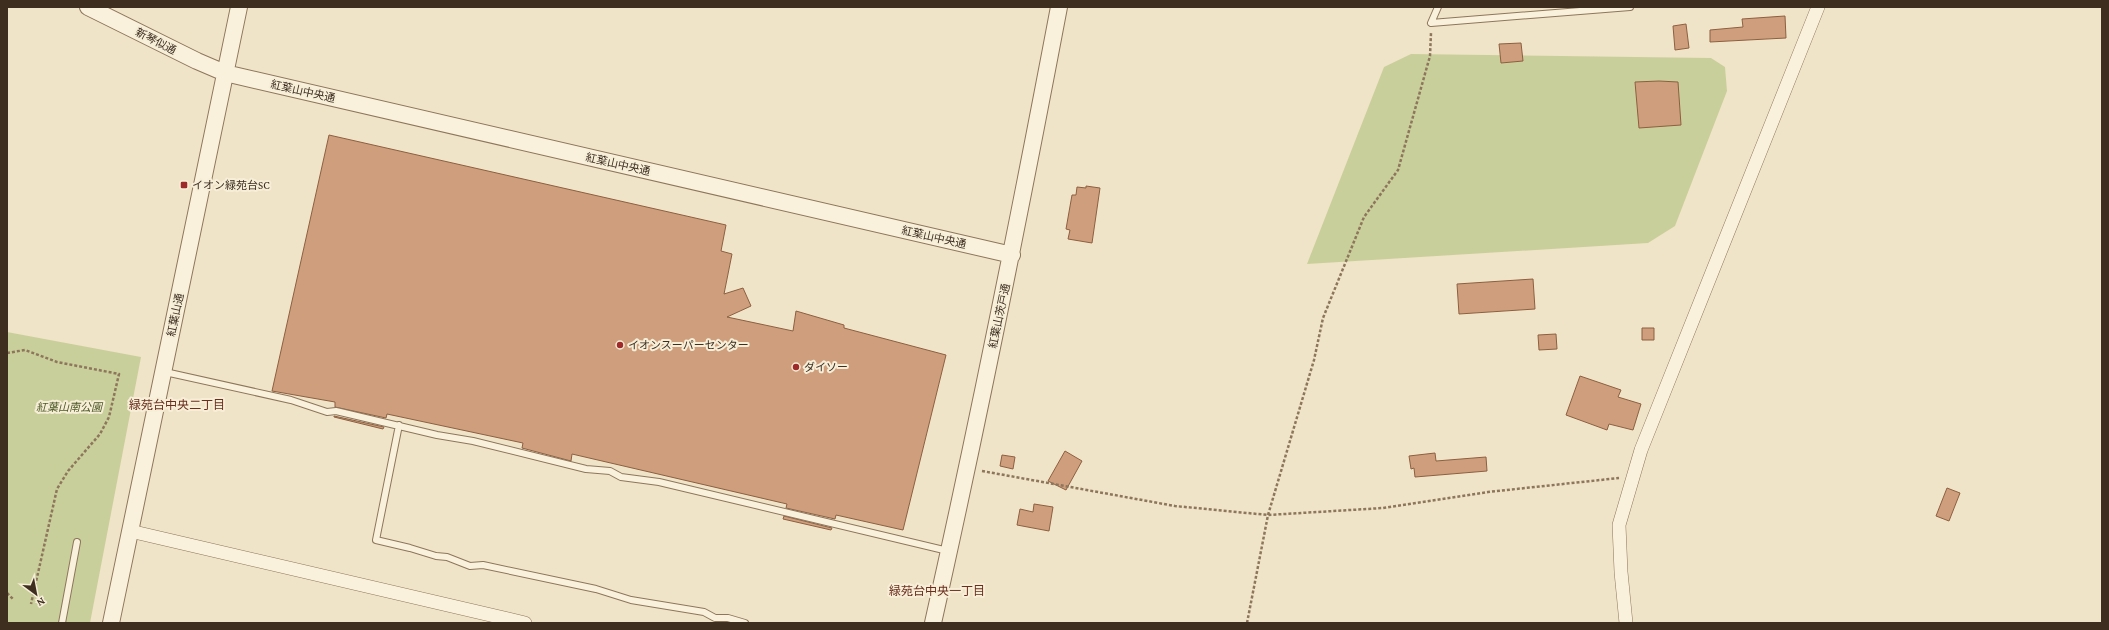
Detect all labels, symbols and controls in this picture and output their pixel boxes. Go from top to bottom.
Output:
street label: 新琴似通 [134,26,178,56]
street label: 紅葉山中央通 [269,78,337,104]
street label: 紅葉山中央通 [584,151,652,177]
place label: イオン緑苑台SC [192,179,270,191]
marker: イオン緑苑台SC [179,180,189,190]
street label: 紅葉山中央通 [900,224,968,250]
street label: 紅葉山茨戸通 [986,282,1012,350]
street label: 紅葉山通 [165,292,185,338]
place label: イオンスーパーセンター [628,339,749,351]
marker: イオンスーパーセンター [615,340,625,350]
place label: ダイソー [804,361,848,373]
marker: ダイソー [791,362,801,372]
district label: 緑苑台中央二丁目 [129,398,225,412]
park label: 紅葉山南公園 [36,401,104,413]
north arrow [16,574,56,614]
district label: 緑苑台中央一丁目 [889,584,985,598]
text: N [35,595,48,610]

